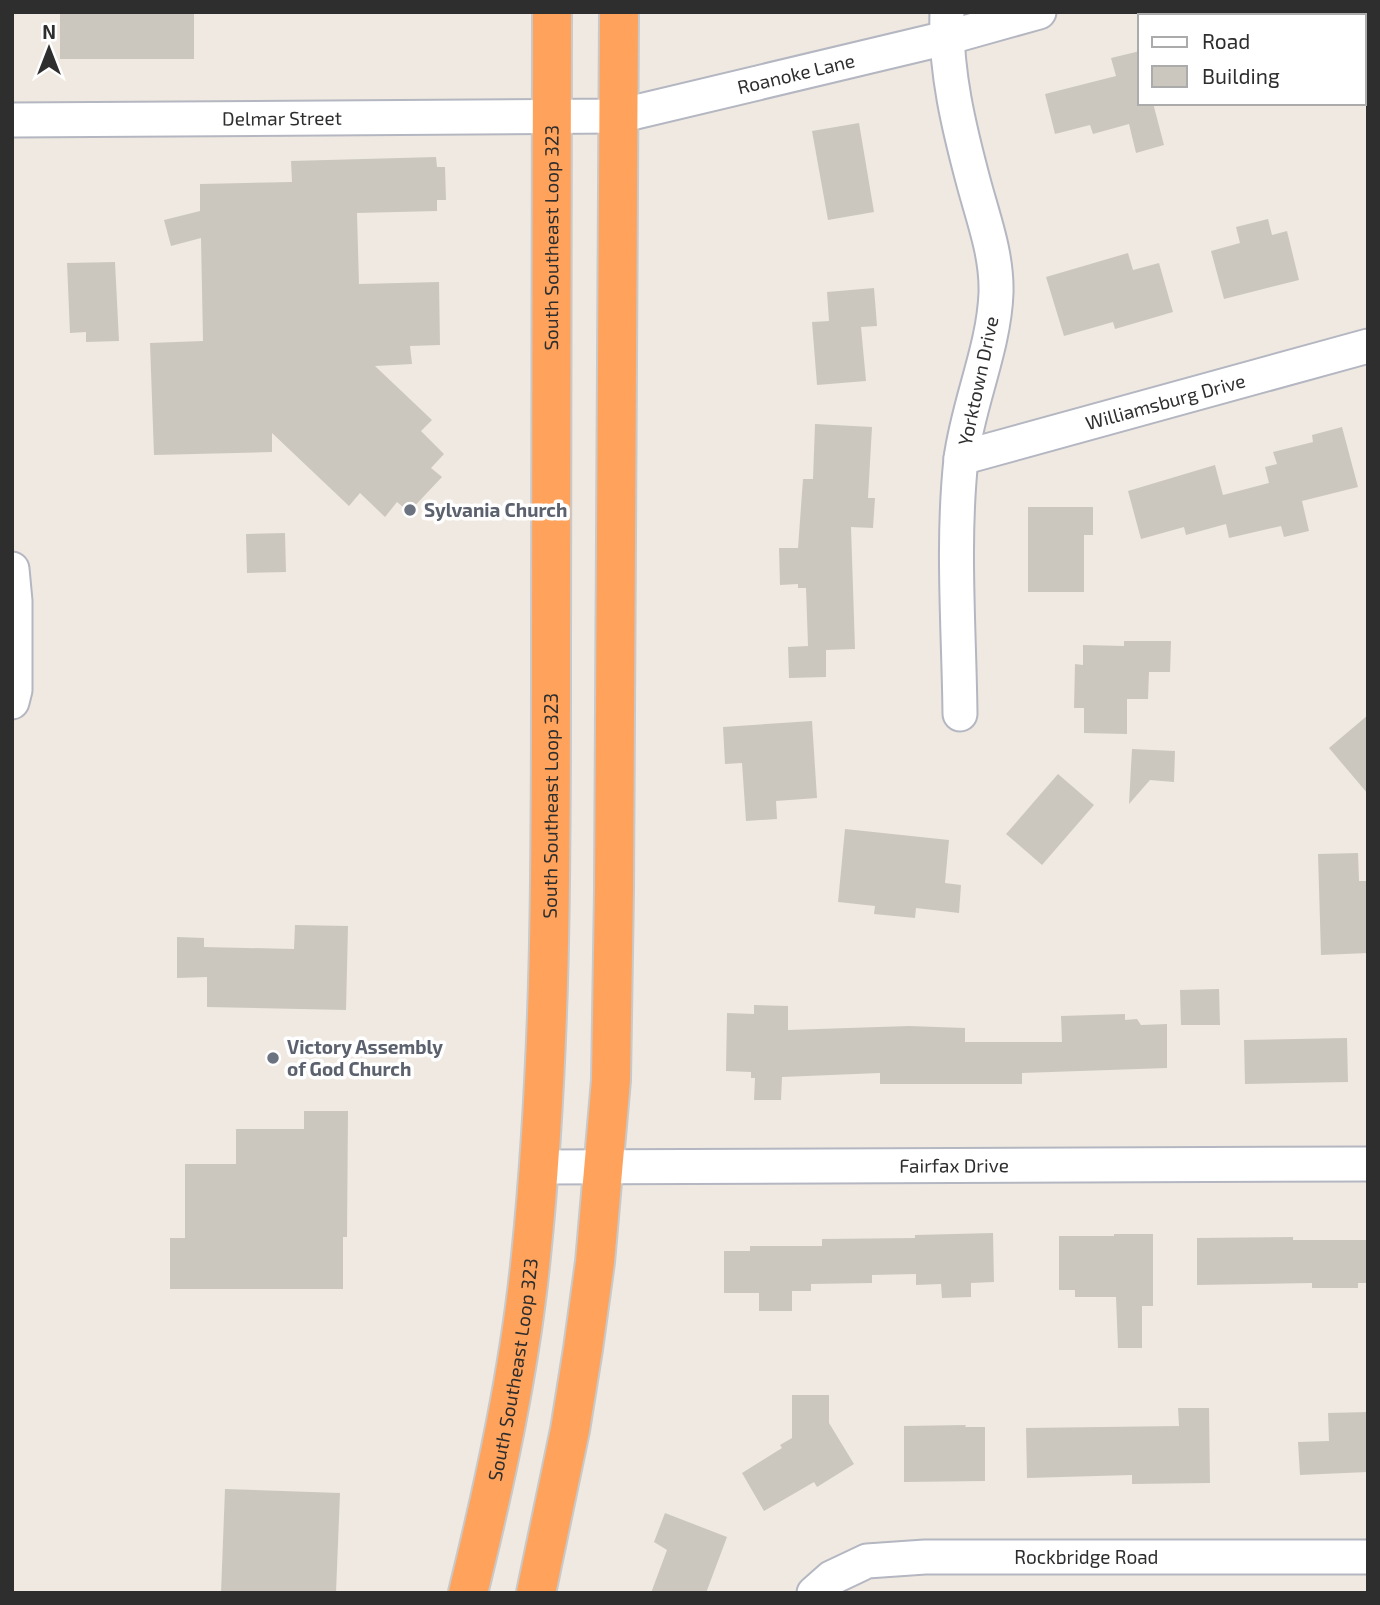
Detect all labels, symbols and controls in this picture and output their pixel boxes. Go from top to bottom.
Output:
north arrow [14,14,84,84]
legend [1138,14,1366,105]
text: N [42,20,56,43]
text: Road [1202,28,1250,53]
street label: Roanoke Lane [735,48,857,98]
text: Building [1202,63,1280,88]
street label: Delmar Street [222,106,342,130]
street label: South Southeast Loop 323 [539,125,563,351]
street label: Yorktown Drive [953,314,1002,448]
street label: Williamsburg Drive [1083,368,1248,434]
place label: Sylvania Church [424,498,567,522]
marker: Sylvania Church [402,502,418,518]
street label: South Southeast Loop 323 [538,693,562,919]
place label: Victory Assembly of God Church [287,1035,443,1080]
marker: Victory Assembly of God Church [265,1050,281,1066]
street label: Fairfax Drive [899,1153,1009,1177]
street label: South Southeast Loop 323 [482,1257,542,1483]
street label: Rockbridge Road [1014,1545,1159,1568]

